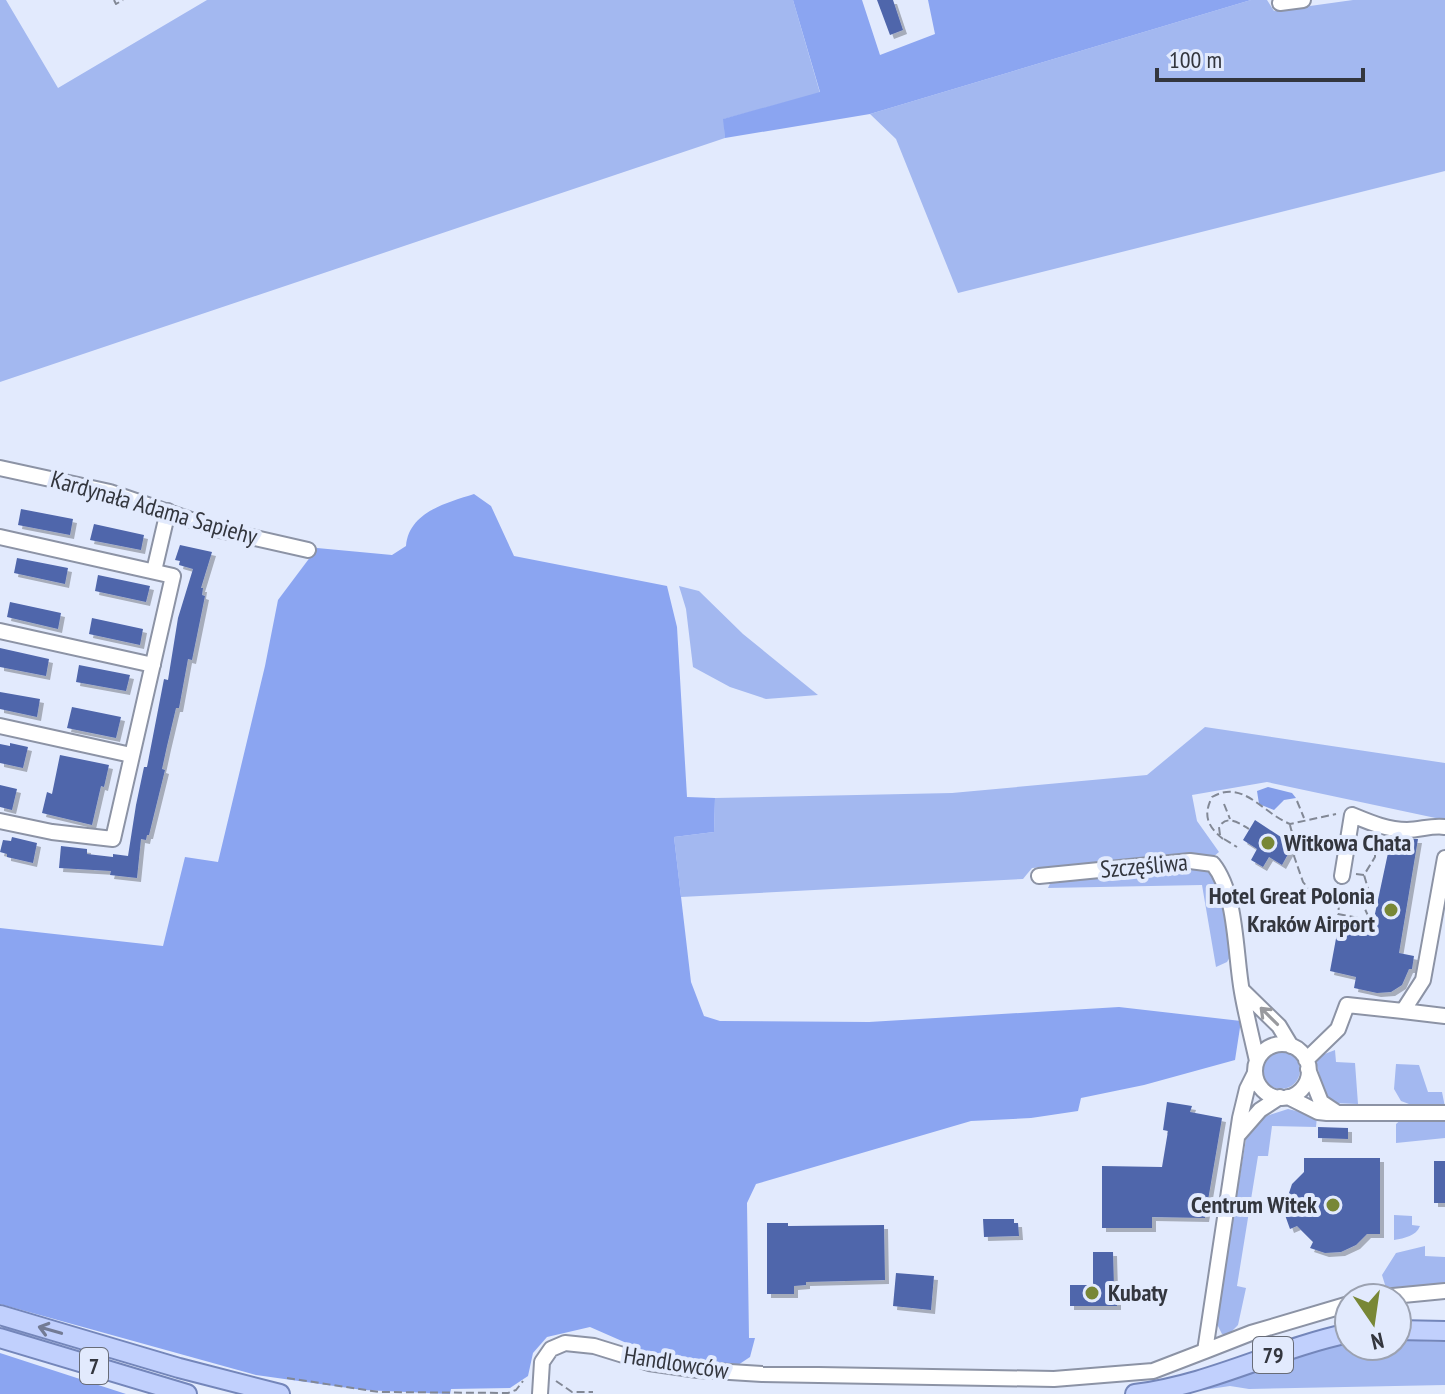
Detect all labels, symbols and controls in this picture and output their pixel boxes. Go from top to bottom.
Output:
scale bar [1157,32,1363,82]
text: 100 m [1169,44,1222,75]
street label: Kardynała Adama Sapiehy [47,463,261,552]
place label: Witkowa Chata [1283,827,1411,858]
marker: Witkowa Chata [1259,834,1277,852]
street label: Szczęśliwa [1099,846,1189,885]
place label: Hotel Great Polonia Kraków Airport [1209,880,1375,939]
marker: Hotel Great Polonia Kraków Airport [1382,901,1400,919]
one-way arrow [1260,1007,1279,1026]
place label: Centrum Witek [1191,1189,1317,1220]
marker: Centrum Witek [1324,1196,1342,1214]
place label: Kubaty [1108,1277,1168,1308]
north arrow [1333,1282,1413,1362]
marker: Kubaty [1083,1284,1101,1302]
one-way arrow [38,1322,63,1336]
text: N [1369,1327,1386,1356]
road number: 79 [1253,1337,1293,1373]
street label: Handlowców [622,1339,731,1386]
road number: 7 [80,1348,108,1384]

